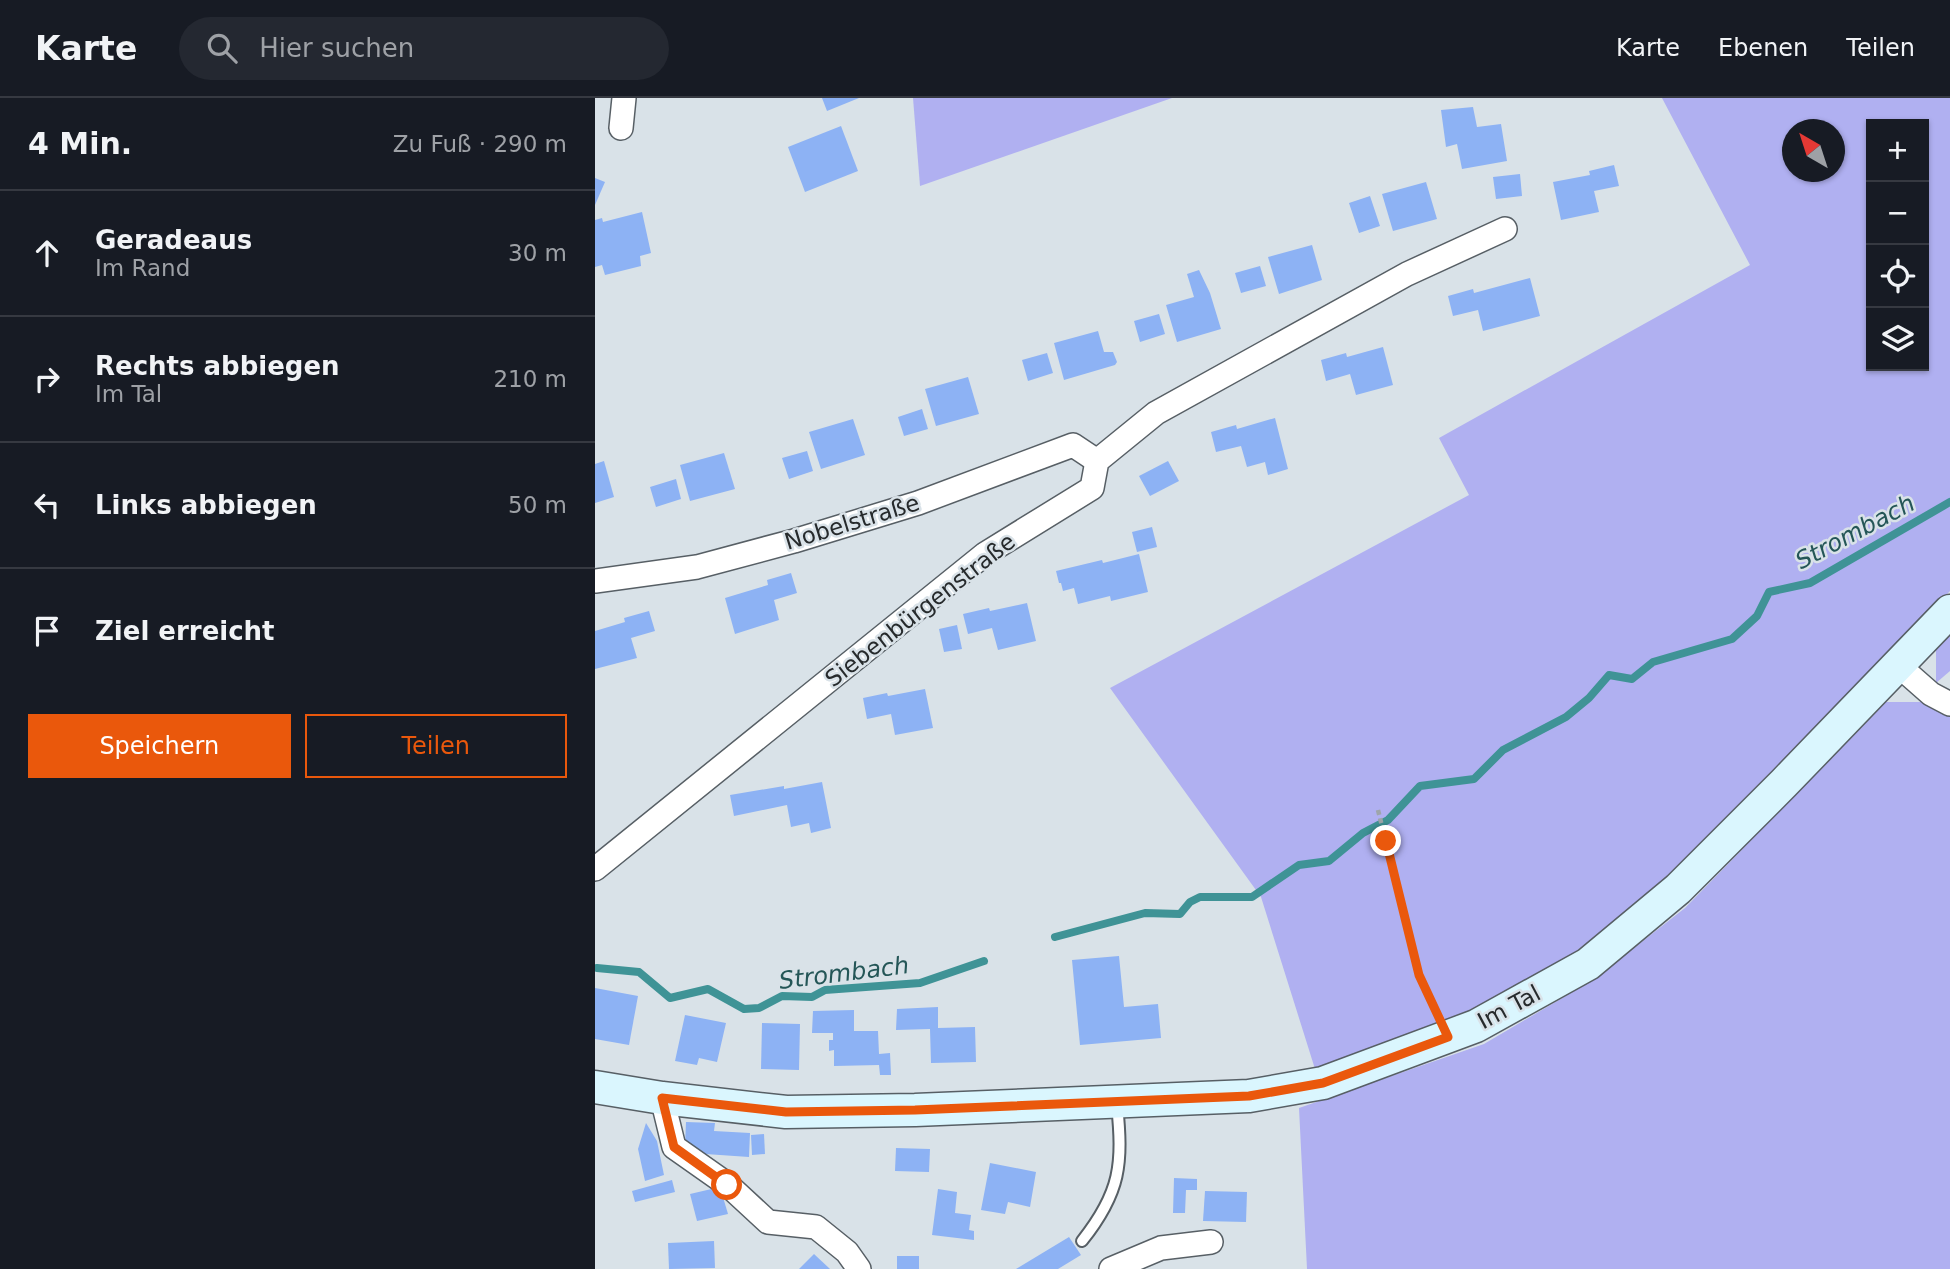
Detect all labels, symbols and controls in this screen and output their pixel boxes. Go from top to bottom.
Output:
search box [179,17,669,80]
text: Karte [35,29,137,68]
icon: search [203,29,241,67]
text: Hier suchen [259,33,414,63]
text: Karte [1616,34,1680,62]
text: Ebenen [1718,34,1808,62]
text: Teilen [1846,34,1915,62]
north arrow [1782,119,1845,182]
map controls [1866,119,1929,371]
button: + [1866,119,1929,182]
text: 4 Min. [28,126,132,161]
text: Zu Fuß · 290 m [393,131,567,157]
button: − [1866,182,1929,245]
text: Geradeaus [95,225,252,255]
icon: ahead [28,234,66,272]
text: 30 m [508,240,567,266]
button: locate [1866,245,1929,308]
text: Im Rand [95,255,190,281]
button: layers [1866,308,1929,371]
text: Rechts abbiegen [95,351,340,381]
icon: right [28,360,66,398]
text: 210 m [493,366,567,392]
text: Im Tal [95,381,162,407]
icon: left [28,486,66,524]
street label: Nobelstraße [781,489,923,555]
water label: Strombach [1791,489,1919,575]
text: Links abbiegen [95,490,317,520]
text: 50 m [508,492,567,518]
street label: Siebenbürgenstraße [820,528,1020,692]
icon: arrive [28,612,66,650]
text: Ziel erreicht [95,616,275,646]
button: Speichern [28,714,291,778]
button: Teilen [305,714,567,778]
route end [1370,825,1401,856]
water label: Strombach [777,951,911,995]
street label: Im Tal [1473,980,1545,1034]
route start [711,1169,742,1200]

